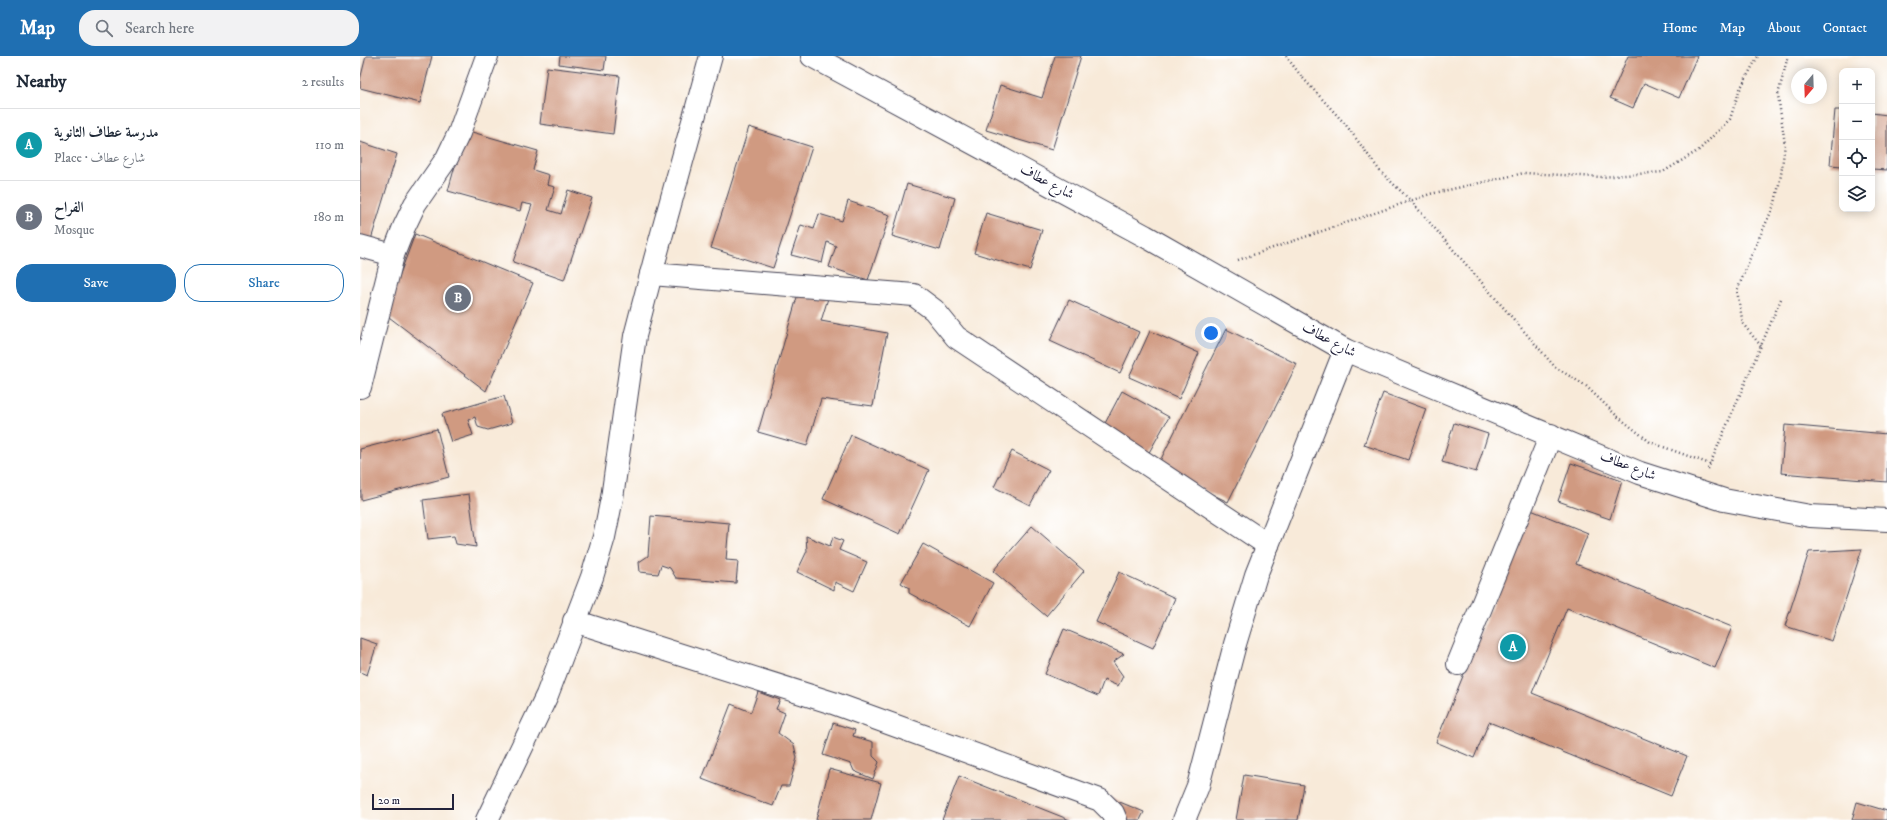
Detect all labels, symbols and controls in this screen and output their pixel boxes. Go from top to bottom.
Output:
search box [79,10,359,46]
text: Map [20,17,55,40]
icon: search [93,17,115,39]
text: Search here [125,19,194,38]
text: Home [1663,19,1697,37]
text: Map [1719,19,1745,37]
text: About [1767,19,1801,37]
text: Contact [1823,19,1867,37]
north arrow [1791,68,1827,104]
map controls [1839,68,1875,212]
button: + [1839,68,1875,104]
text: Nearby [16,71,66,93]
text: 2 results [302,74,344,90]
button: − [1839,104,1875,140]
text: مدرسة عطاف الثانوية [54,123,159,142]
text: A [25,137,33,153]
text: 110 m [315,137,344,153]
button: locate [1839,140,1875,176]
text: Place · شارع عطاف [54,150,145,166]
street label: شارع عطاف [1016,160,1077,206]
button: layers [1839,176,1875,212]
text: الفراح [54,198,84,217]
text: B [25,209,33,225]
text: 180 m [313,209,344,225]
text: Mosque [54,222,94,238]
button: Save [16,264,176,302]
button: Share [184,264,344,302]
pin: B [445,283,471,313]
street label: شارع عطاف [1298,318,1359,364]
your location [1201,323,1221,343]
street label: شارع عطاف [1597,447,1659,487]
pin: A [1500,632,1526,662]
scale bar [372,792,454,811]
text: 20 m [378,794,400,808]

